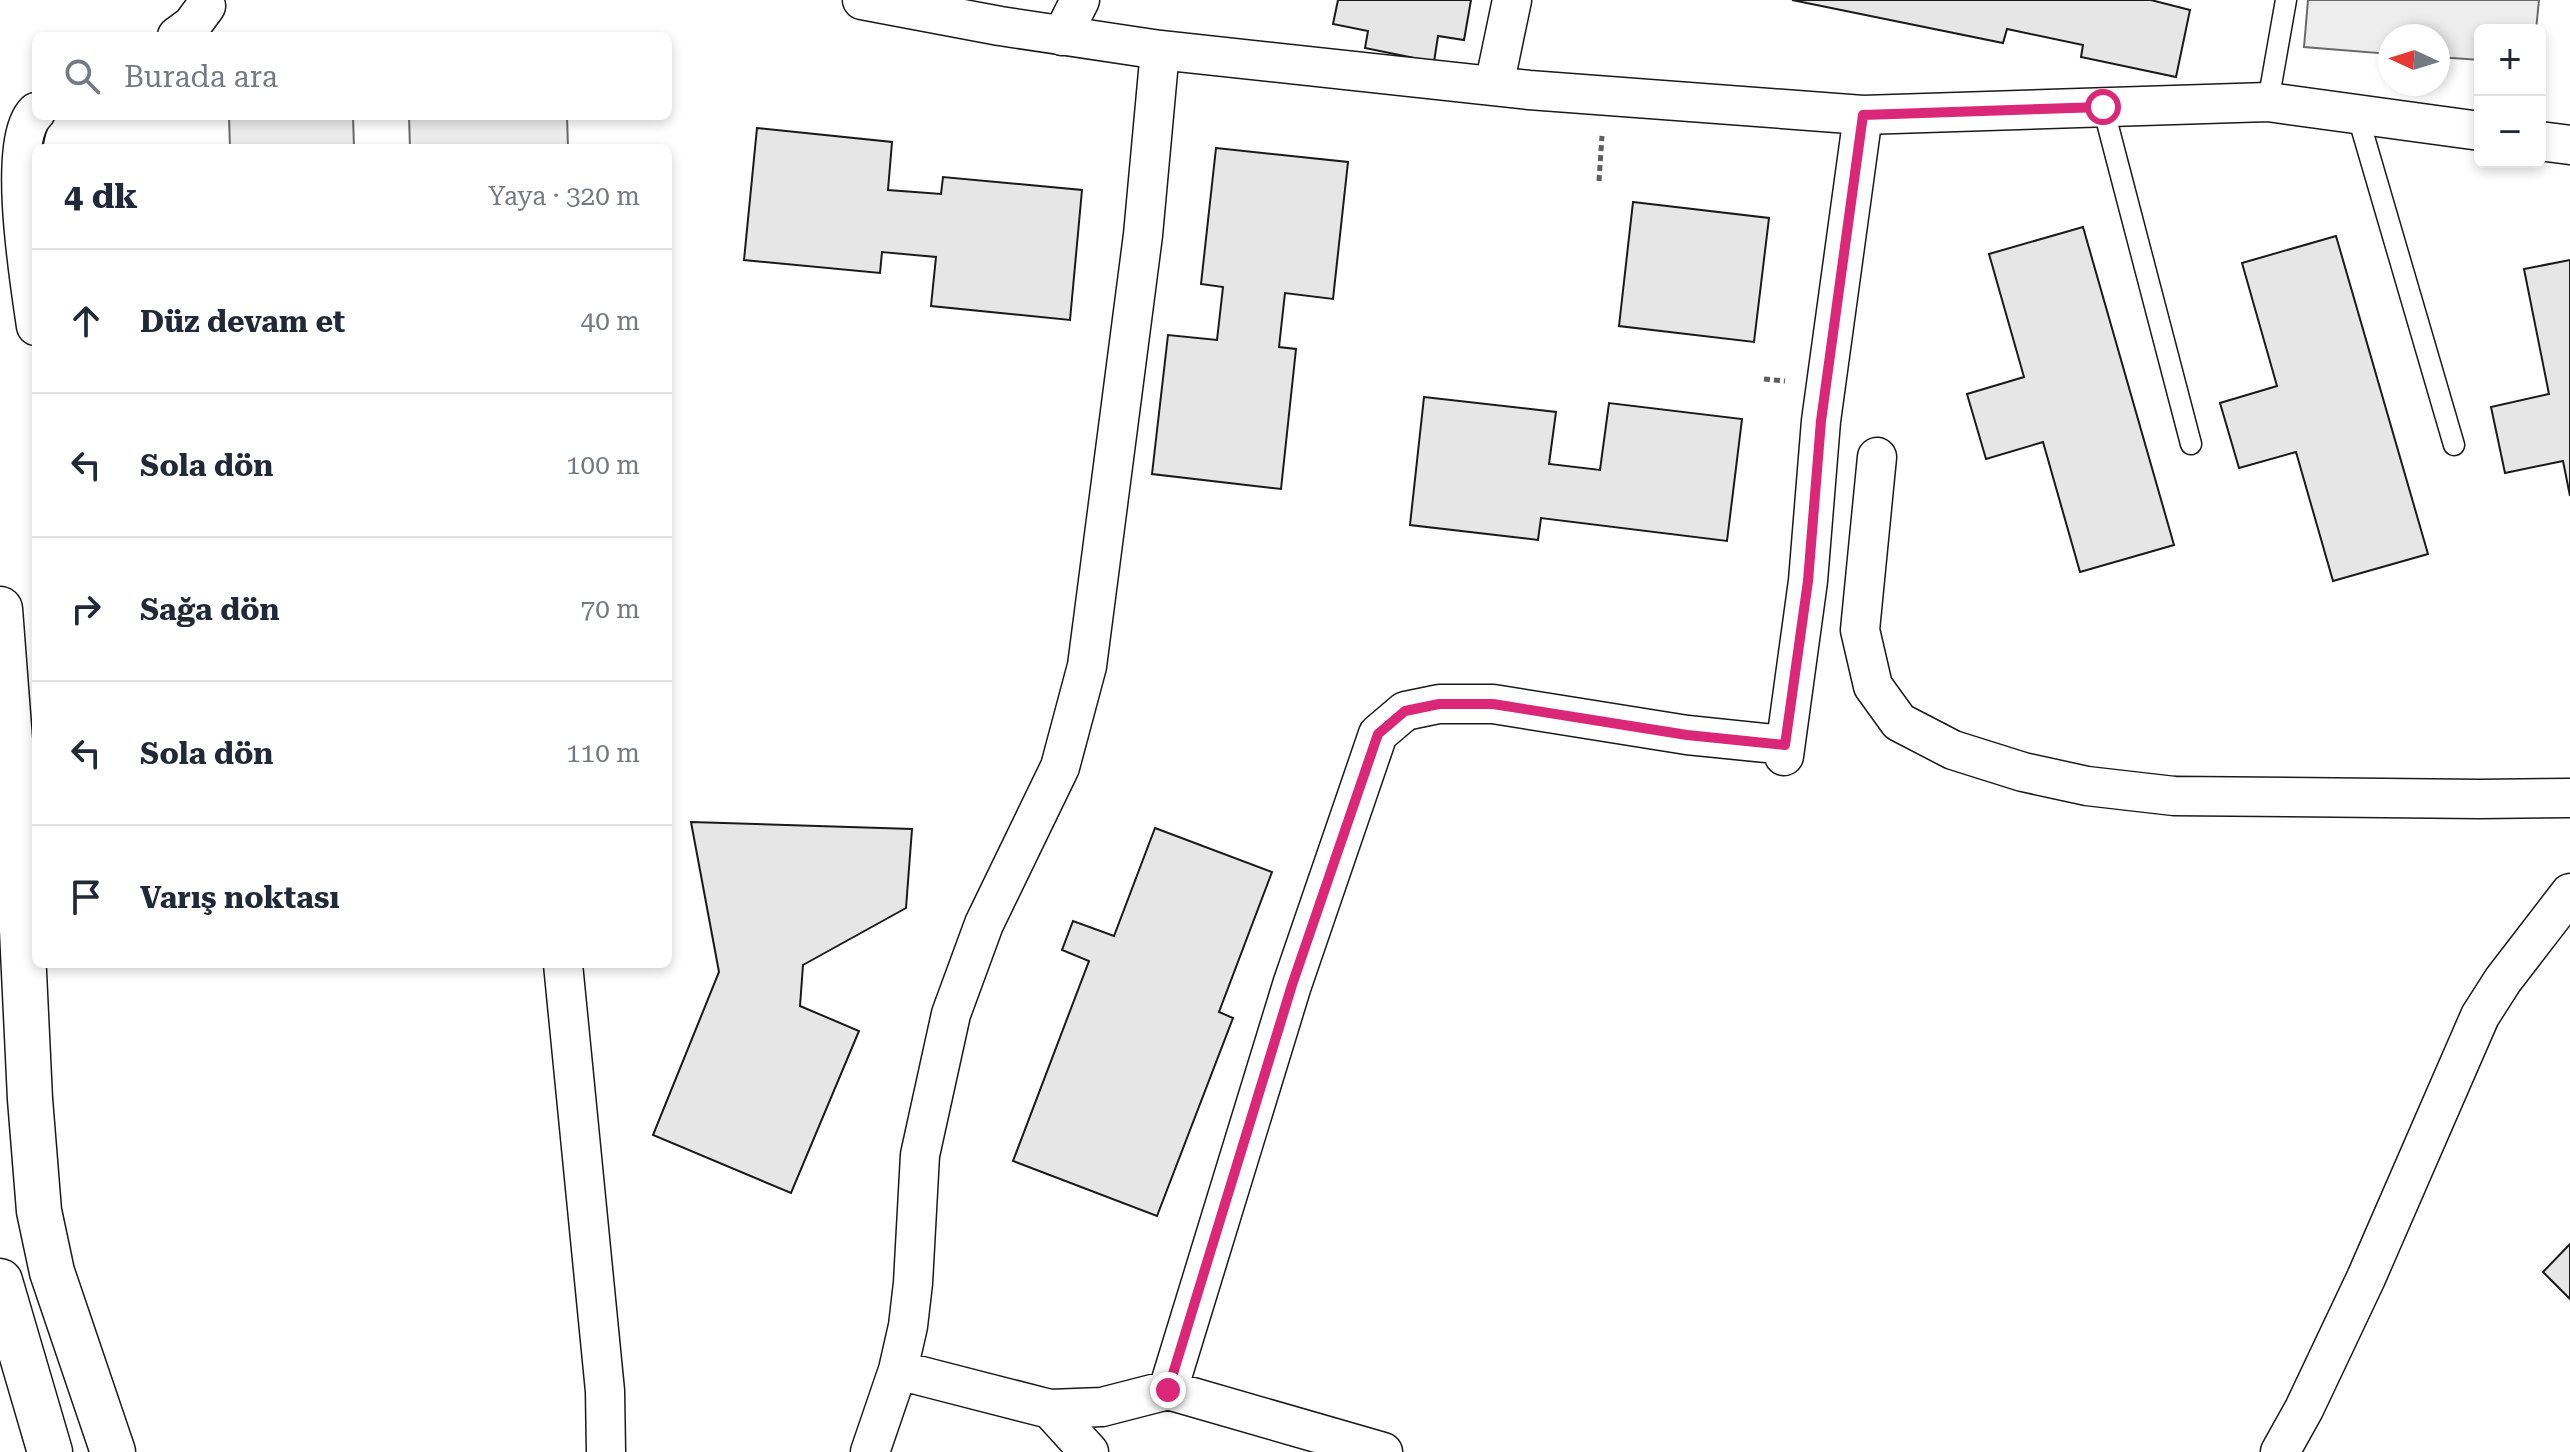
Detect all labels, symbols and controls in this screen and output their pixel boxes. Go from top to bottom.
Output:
north arrow [2378,24,2450,96]
map controls [2474,24,2546,168]
button: + [2474,24,2546,96]
search box [32,32,672,120]
icon: search [60,54,104,98]
text: Burada ara [124,59,278,94]
route start [2085,89,2121,125]
button: − [2474,96,2546,168]
text: 4 dk [64,176,138,216]
text: Yaya · 320 m [488,181,640,211]
icon: ahead [64,299,108,343]
text: Düz devam et [140,304,345,339]
text: 40 m [581,306,640,336]
icon: left [64,443,108,487]
text: Sola dön [140,448,273,483]
text: 100 m [566,450,640,480]
icon: right [64,587,108,631]
text: Sağa dön [140,592,280,627]
text: 70 m [581,594,640,624]
icon: left [64,731,108,775]
text: Sola dön [140,736,273,771]
text: 110 m [566,738,640,768]
icon: arrive [64,875,108,919]
text: Varış noktası [140,880,340,915]
route end [1150,1372,1186,1408]

